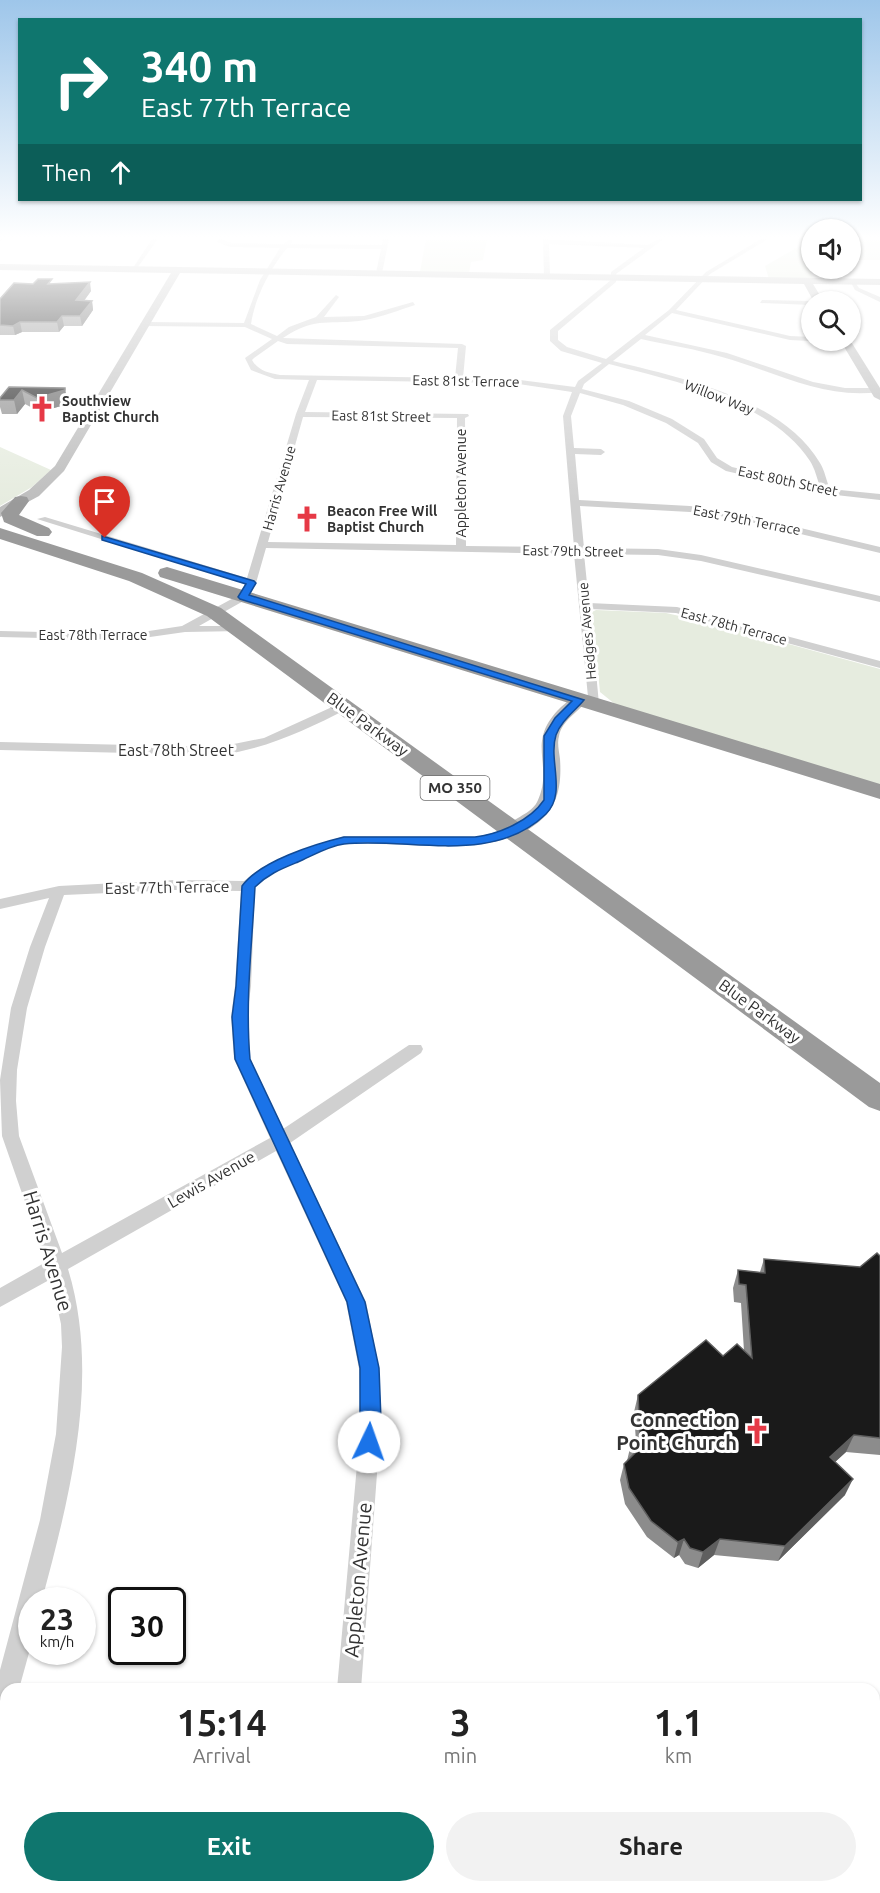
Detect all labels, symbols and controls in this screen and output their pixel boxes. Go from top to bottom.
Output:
icon: right [42,42,120,120]
text: 340 m [141,43,258,90]
text: East 77th Terrace [141,92,352,122]
icon: ahead [104,156,137,189]
text: Then [42,160,92,185]
map controls [801,219,861,351]
button: sound [801,219,861,279]
button: search [801,291,861,351]
street label: East 81st Terrace [412,372,520,390]
street label: Willow Way [682,376,756,418]
place label: Southview Baptist Church [62,393,159,425]
church icon: Southview Baptist Church [27,394,57,424]
street label: East 81st Street [331,407,431,425]
street label: Appleton Avenue [453,429,469,537]
street label: Harris Avenue [259,444,299,532]
street label: East 80th Street [737,463,840,499]
pin [79,476,130,538]
icon: arrive [88,485,121,518]
street label: East 79th Terrace [692,502,802,538]
place label: Beacon Free Will Baptist Church [327,503,437,535]
church icon: Beacon Free Will Baptist Church [292,504,322,534]
street label: East 79th Street [522,542,624,560]
street label: Hedges Avenue [575,582,599,680]
street label: East 78th Terrace [679,604,789,648]
street label: East 78th Terrace [38,627,148,643]
street label: Blue Parkway [324,688,412,760]
street label: East 78th Street [118,741,235,759]
road number: MO 350 [420,776,490,800]
street label: East 77th Terrace [104,877,230,897]
street label: Blue Parkway [716,975,804,1047]
street label: Lewis Avenue [164,1147,258,1211]
street label: Harris Avenue [19,1188,78,1314]
place label: Connection Point Church [616,1408,737,1454]
position arrow [337,1410,401,1474]
church icon: Connection Point Church [742,1416,772,1446]
street label: Appleton Avenue [339,1501,376,1658]
speed limit sign: 30 [108,1587,186,1665]
text: 23 [40,1602,74,1636]
text: km/h [40,1633,74,1650]
text: 15:14 [177,1702,267,1743]
text: 3 [450,1702,470,1743]
text: 1.1 [654,1702,703,1743]
text: Arrival [193,1744,251,1767]
text: min [444,1744,477,1767]
text: km [665,1744,692,1767]
button: Exit [24,1812,434,1881]
button: Share [446,1812,856,1881]

